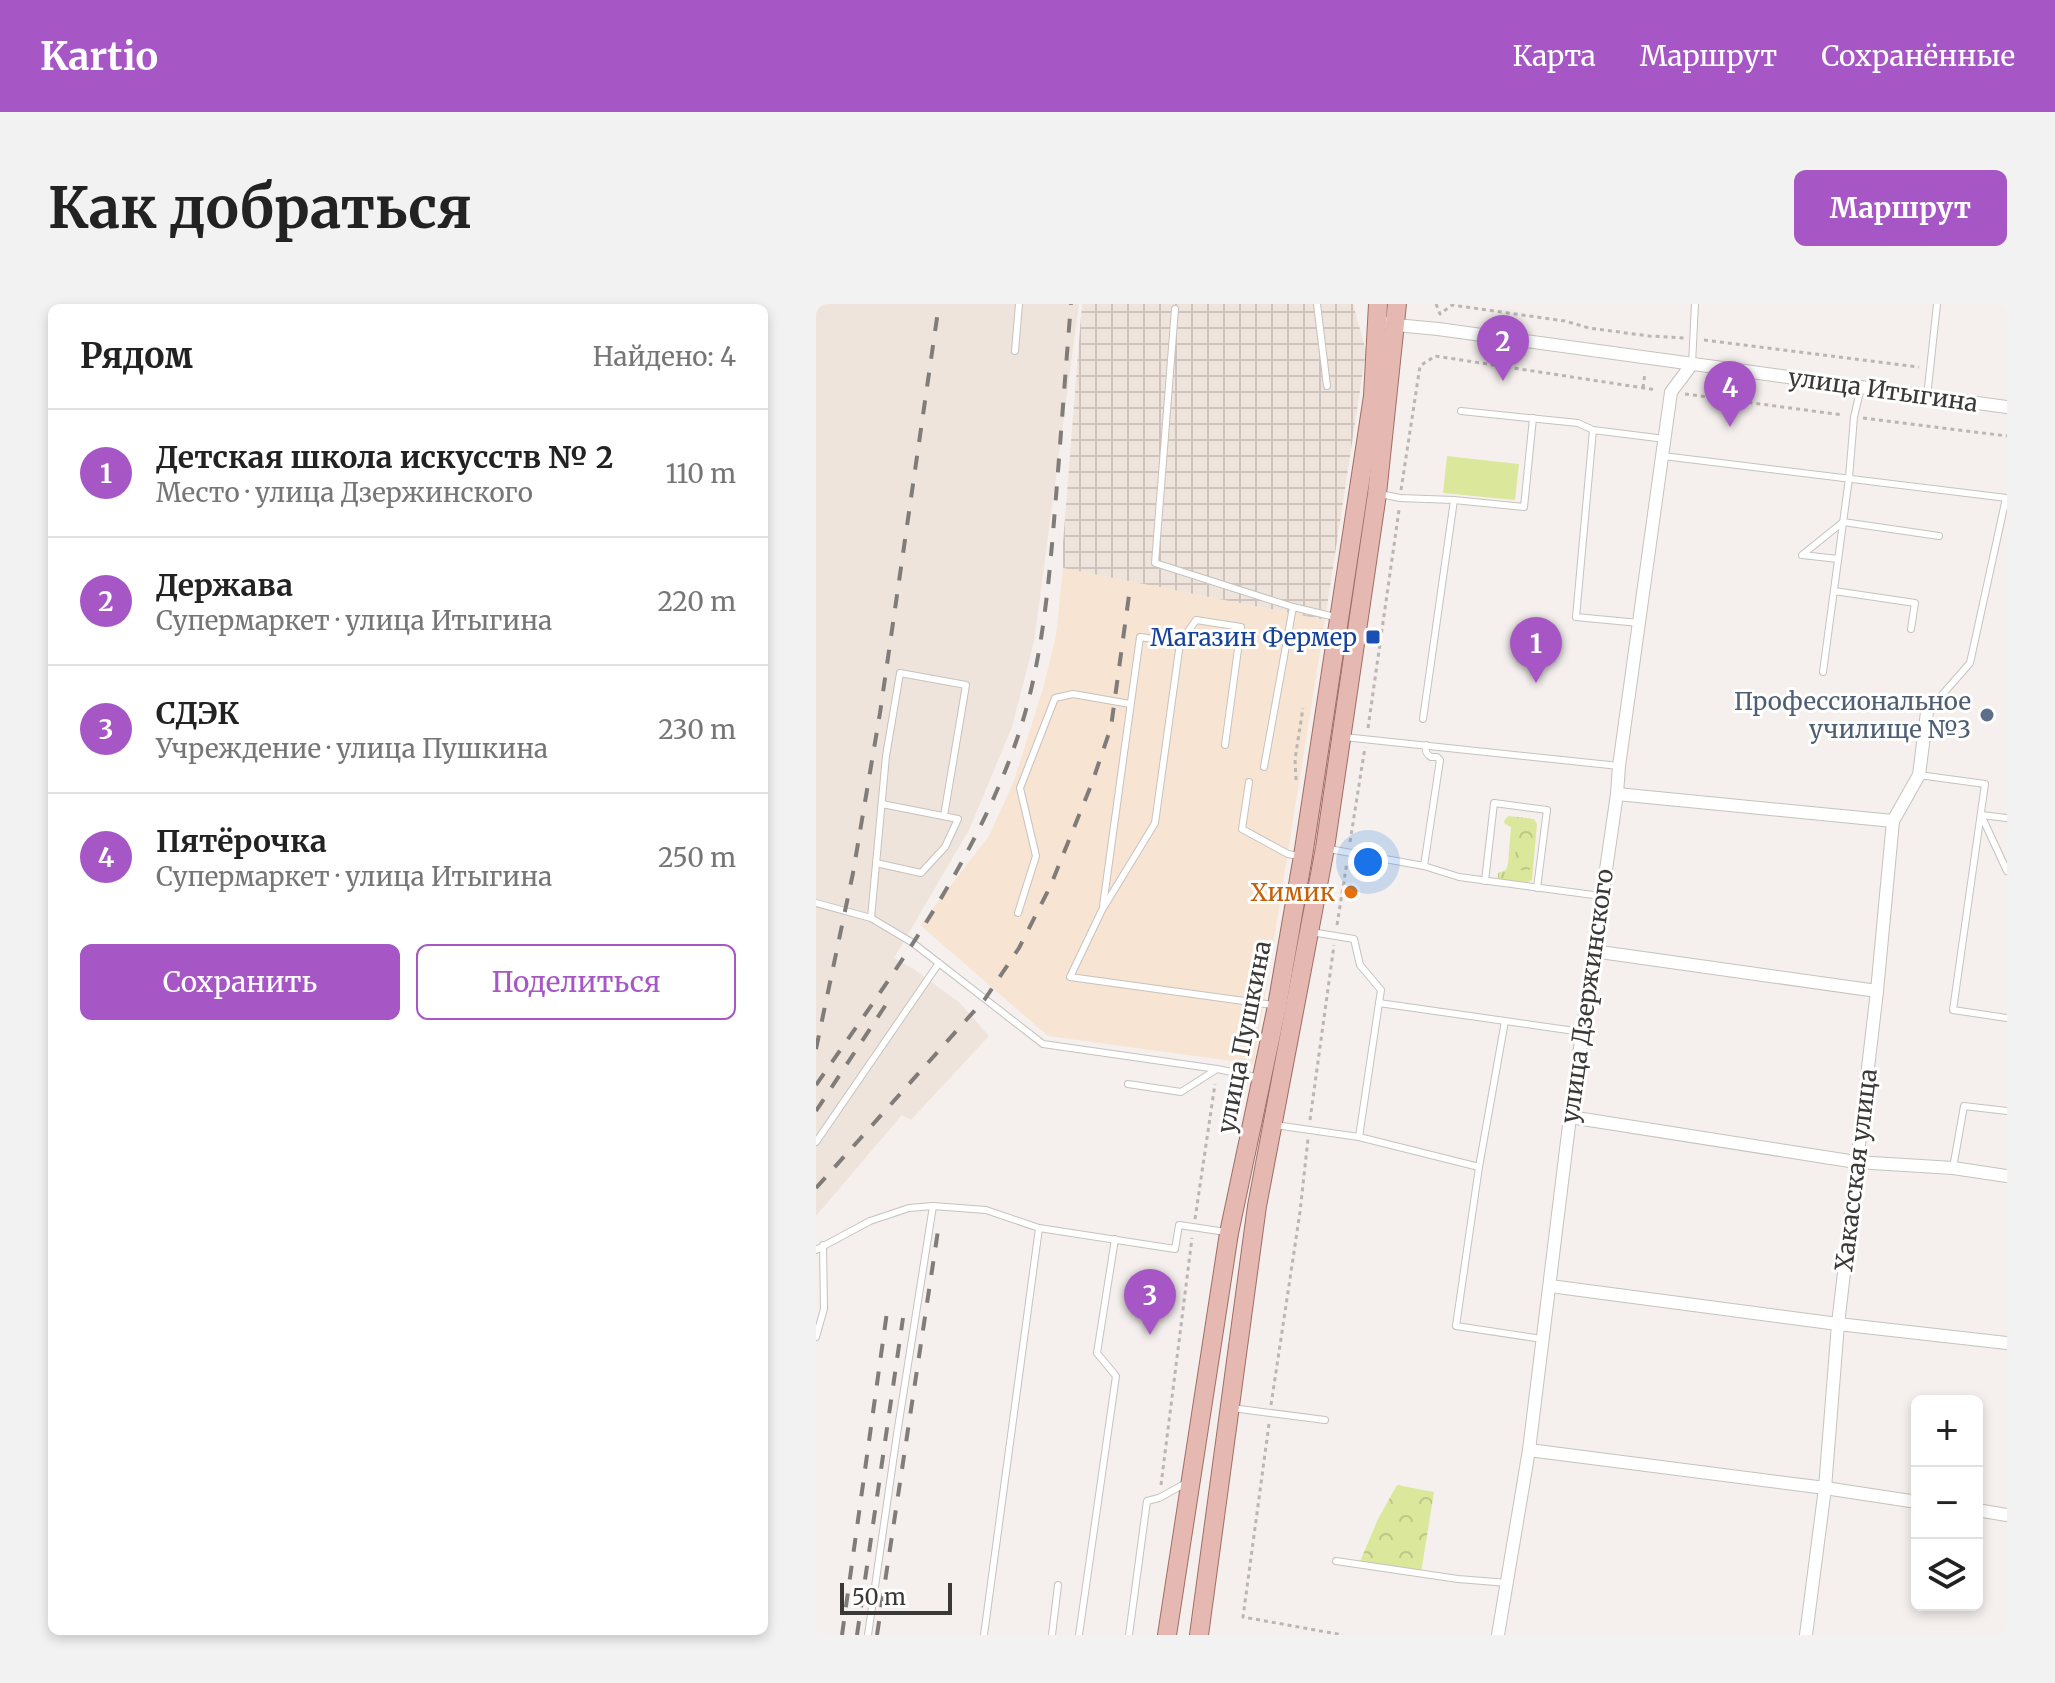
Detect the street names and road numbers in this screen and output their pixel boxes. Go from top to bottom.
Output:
street label: улица Итыгина [1786,361,1980,419]
street label: улица Дзержинского [1554,867,1620,1125]
street label: улица Пушкина [1210,938,1278,1136]
street label: Хакасская улица [1828,1067,1884,1273]

